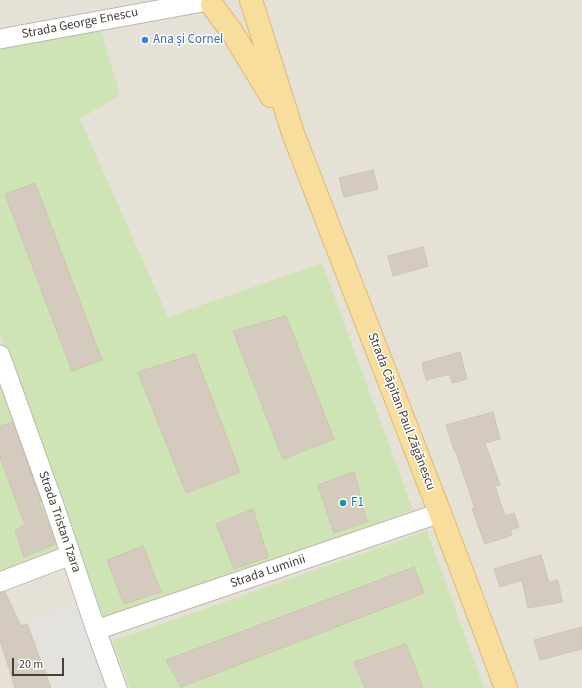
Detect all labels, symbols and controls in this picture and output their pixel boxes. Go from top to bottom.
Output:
street label: Strada George Enescu [20,5,140,43]
place label: Ana și Cornel [153,32,223,48]
marker: Ana și Cornel [140,35,150,45]
street label: Strada Căpitan Paul Zăgănescu [364,331,438,493]
street label: Strada Tristan Tzara [34,469,84,575]
place label: F1 [351,495,364,511]
marker: F1 [338,498,348,508]
street label: Strada Luminii [228,552,308,592]
scale bar [14,650,66,676]
text: 20 m [19,656,43,673]

